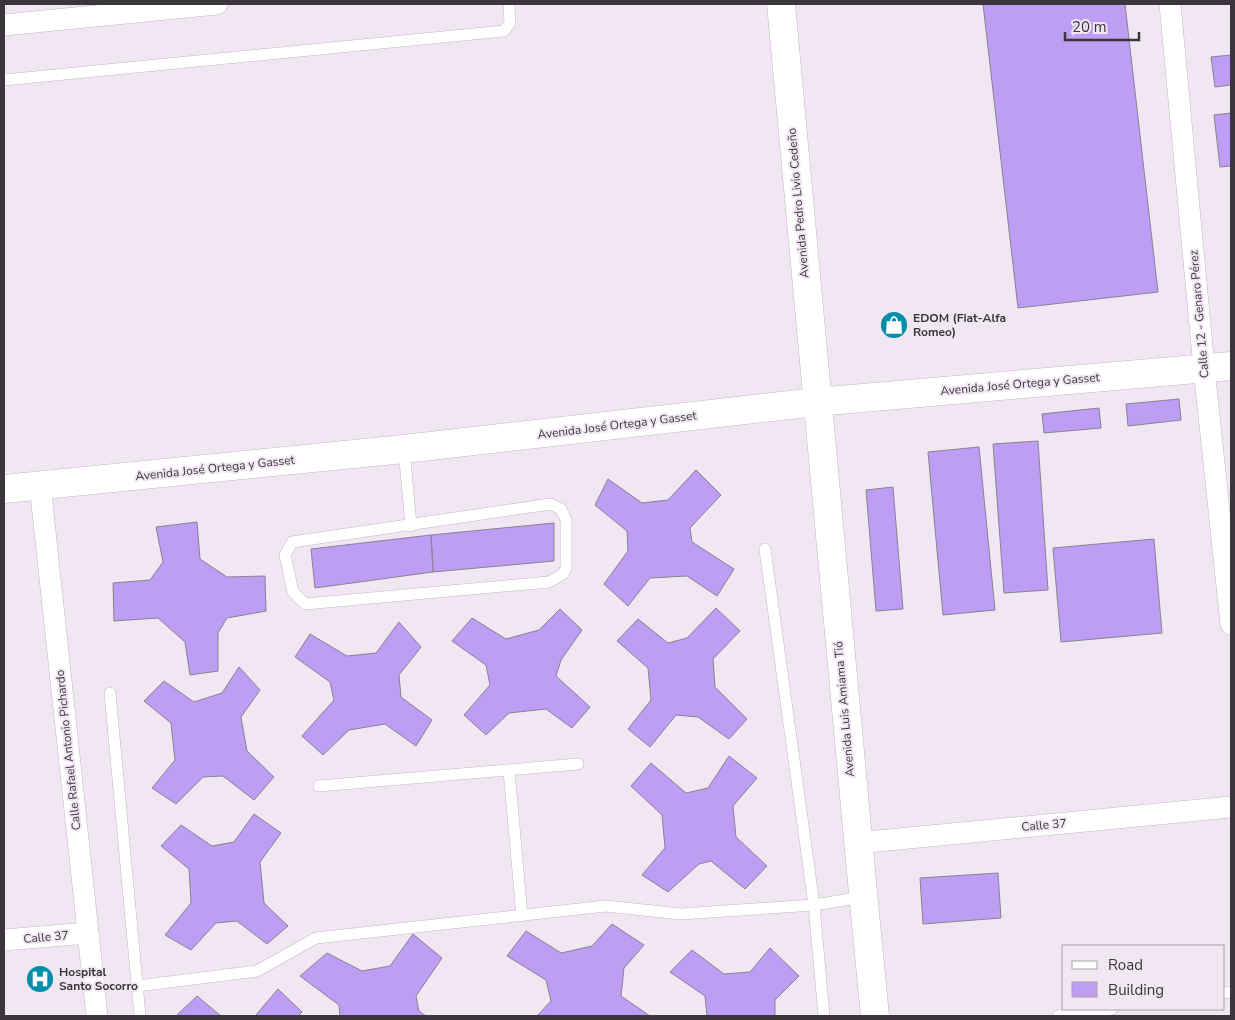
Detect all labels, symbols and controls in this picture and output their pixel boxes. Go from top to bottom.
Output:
scale bar [1065,10,1139,42]
text: 20 m [1072,17,1107,37]
street label: Avenida Pedro Livio Cedeño [783,127,813,279]
street label: Calle 12 - Genaro Pérez [1185,249,1213,379]
shop icon: EDOM (Fiat-Alfa Romeo) [879,310,909,340]
place label: EDOM (Fiat-Alfa Romeo) [913,310,1006,340]
street label: Avenida José Ortega y Gasset [940,369,1101,399]
street label: Avenida José Ortega y Gasset [537,407,698,443]
street label: Avenida José Ortega y Gasset [135,452,296,484]
street label: Avenida Luis Amiama Tió [830,640,858,778]
street label: Calle Rafael Antonio Pichardo [52,669,84,831]
street label: Calle 37 [1021,815,1067,835]
street label: Calle 37 [23,927,69,947]
legend [1062,945,1225,1010]
text: Road [1108,955,1143,975]
hospital icon: Hospital Santo Socorro [25,964,55,994]
place label: Hospital Santo Socorro [59,964,138,994]
text: Building [1108,980,1164,1000]

